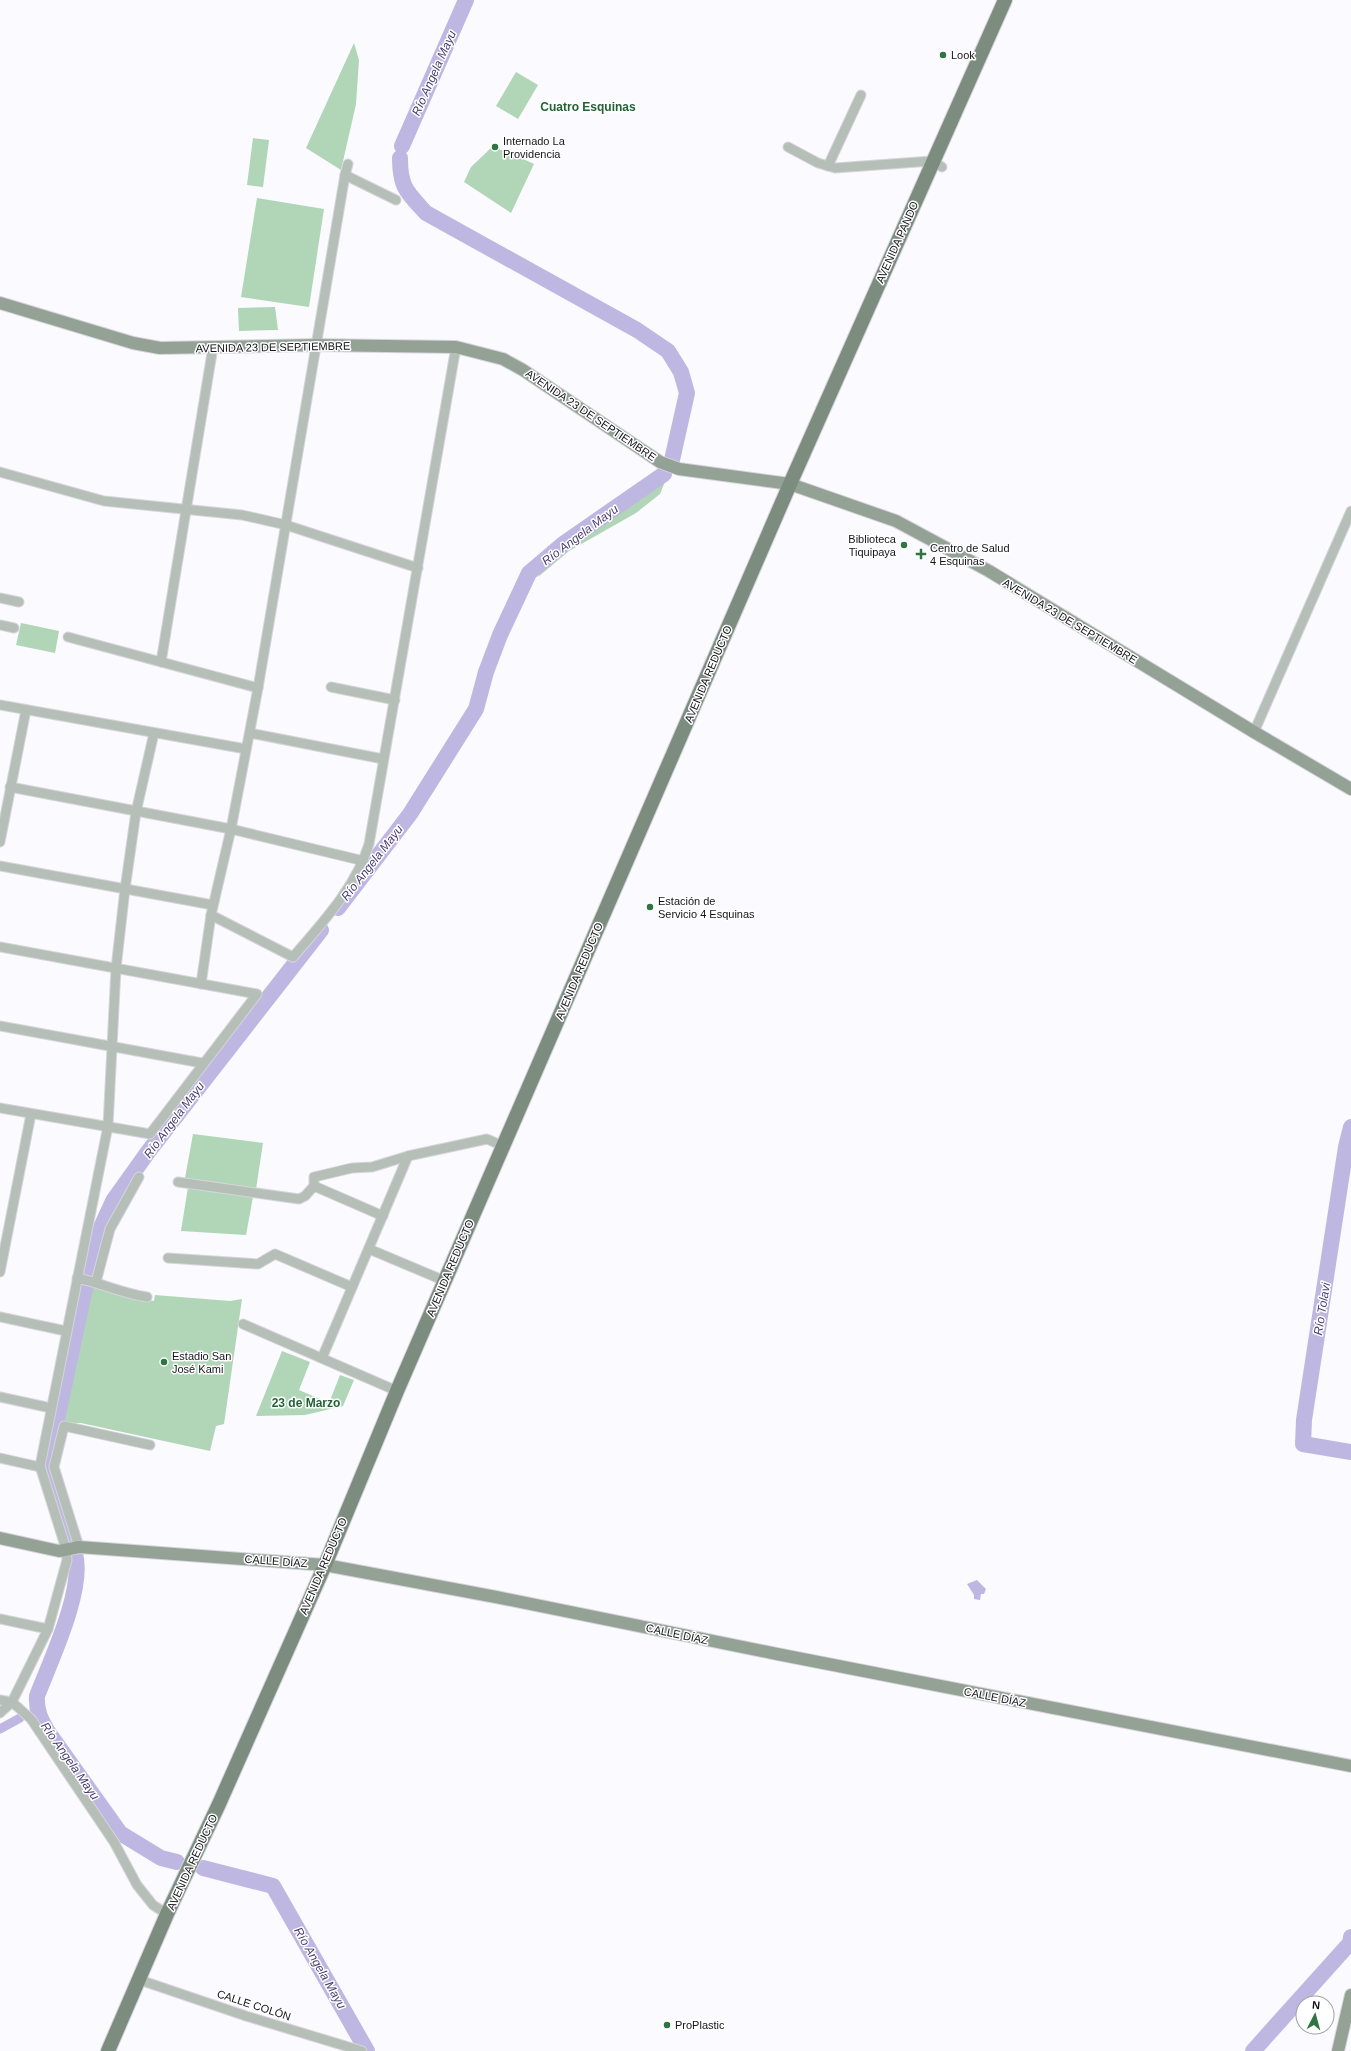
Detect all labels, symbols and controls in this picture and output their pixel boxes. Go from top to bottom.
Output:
water label: Río Angela Mayu [409,28,459,118]
place label: Look [951,49,975,61]
marker: Look [938,50,948,60]
district label: Cuatro Esquinas [540,100,636,114]
place label: Internado La Providencia [503,135,566,160]
marker: Internado La Providencia [490,142,500,152]
street label: AVENIDA PANDO [874,199,921,285]
street label: AVENIDA 23 DE SEPTIEMBRE [196,340,350,354]
street label: AVENIDA 23 DE SEPTIEMBRE [524,367,658,463]
water label: Río Angela Mayu [539,502,621,568]
place label: Biblioteca Tiquipaya [848,533,897,558]
marker: Biblioteca Tiquipaya [899,540,909,550]
place label: Centro de Salud 4 Esquinas [930,542,1010,567]
marker: Centro de Salud 4 Esquinas [915,548,927,560]
street label: AVENIDA 23 DE SEPTIEMBRE [1001,576,1139,666]
street label: AVENIDA REDUCTO [682,623,734,724]
water label: Río Angela Mayu [338,822,406,903]
place label: Estación de Servicio 4 Esquinas [658,895,755,920]
marker: Estación de Servicio 4 Esquinas [645,902,655,912]
street label: AVENIDA REDUCTO [553,920,605,1021]
water label: Río Angela Mayu [141,1079,207,1161]
street label: AVENIDA REDUCTO [424,1217,476,1318]
water label: Río Tolavi [1311,1281,1333,1336]
place label: Estadio San José Kami [172,1350,231,1375]
marker: Estadio San José Kami [159,1357,169,1367]
district label: 23 de Marzo [272,1396,340,1410]
street label: AVENIDA REDUCTO [297,1515,349,1616]
street label: CALLE DÍAZ [244,1553,308,1569]
street label: CALLE DÍAZ [645,1622,709,1646]
street label: CALLE DÍAZ [963,1685,1027,1709]
water label: Río Angela Mayu [38,1719,102,1803]
street label: AVENIDA REDUCTO [165,1812,220,1912]
water label: Río Angela Mayu [291,1925,349,2011]
street label: CALLE COLÓN [216,1987,293,2023]
north arrow [1295,1995,1335,2035]
text: N [1311,1999,1321,2011]
place label: ProPlastic [675,2019,725,2031]
marker: ProPlastic [662,2020,672,2030]

